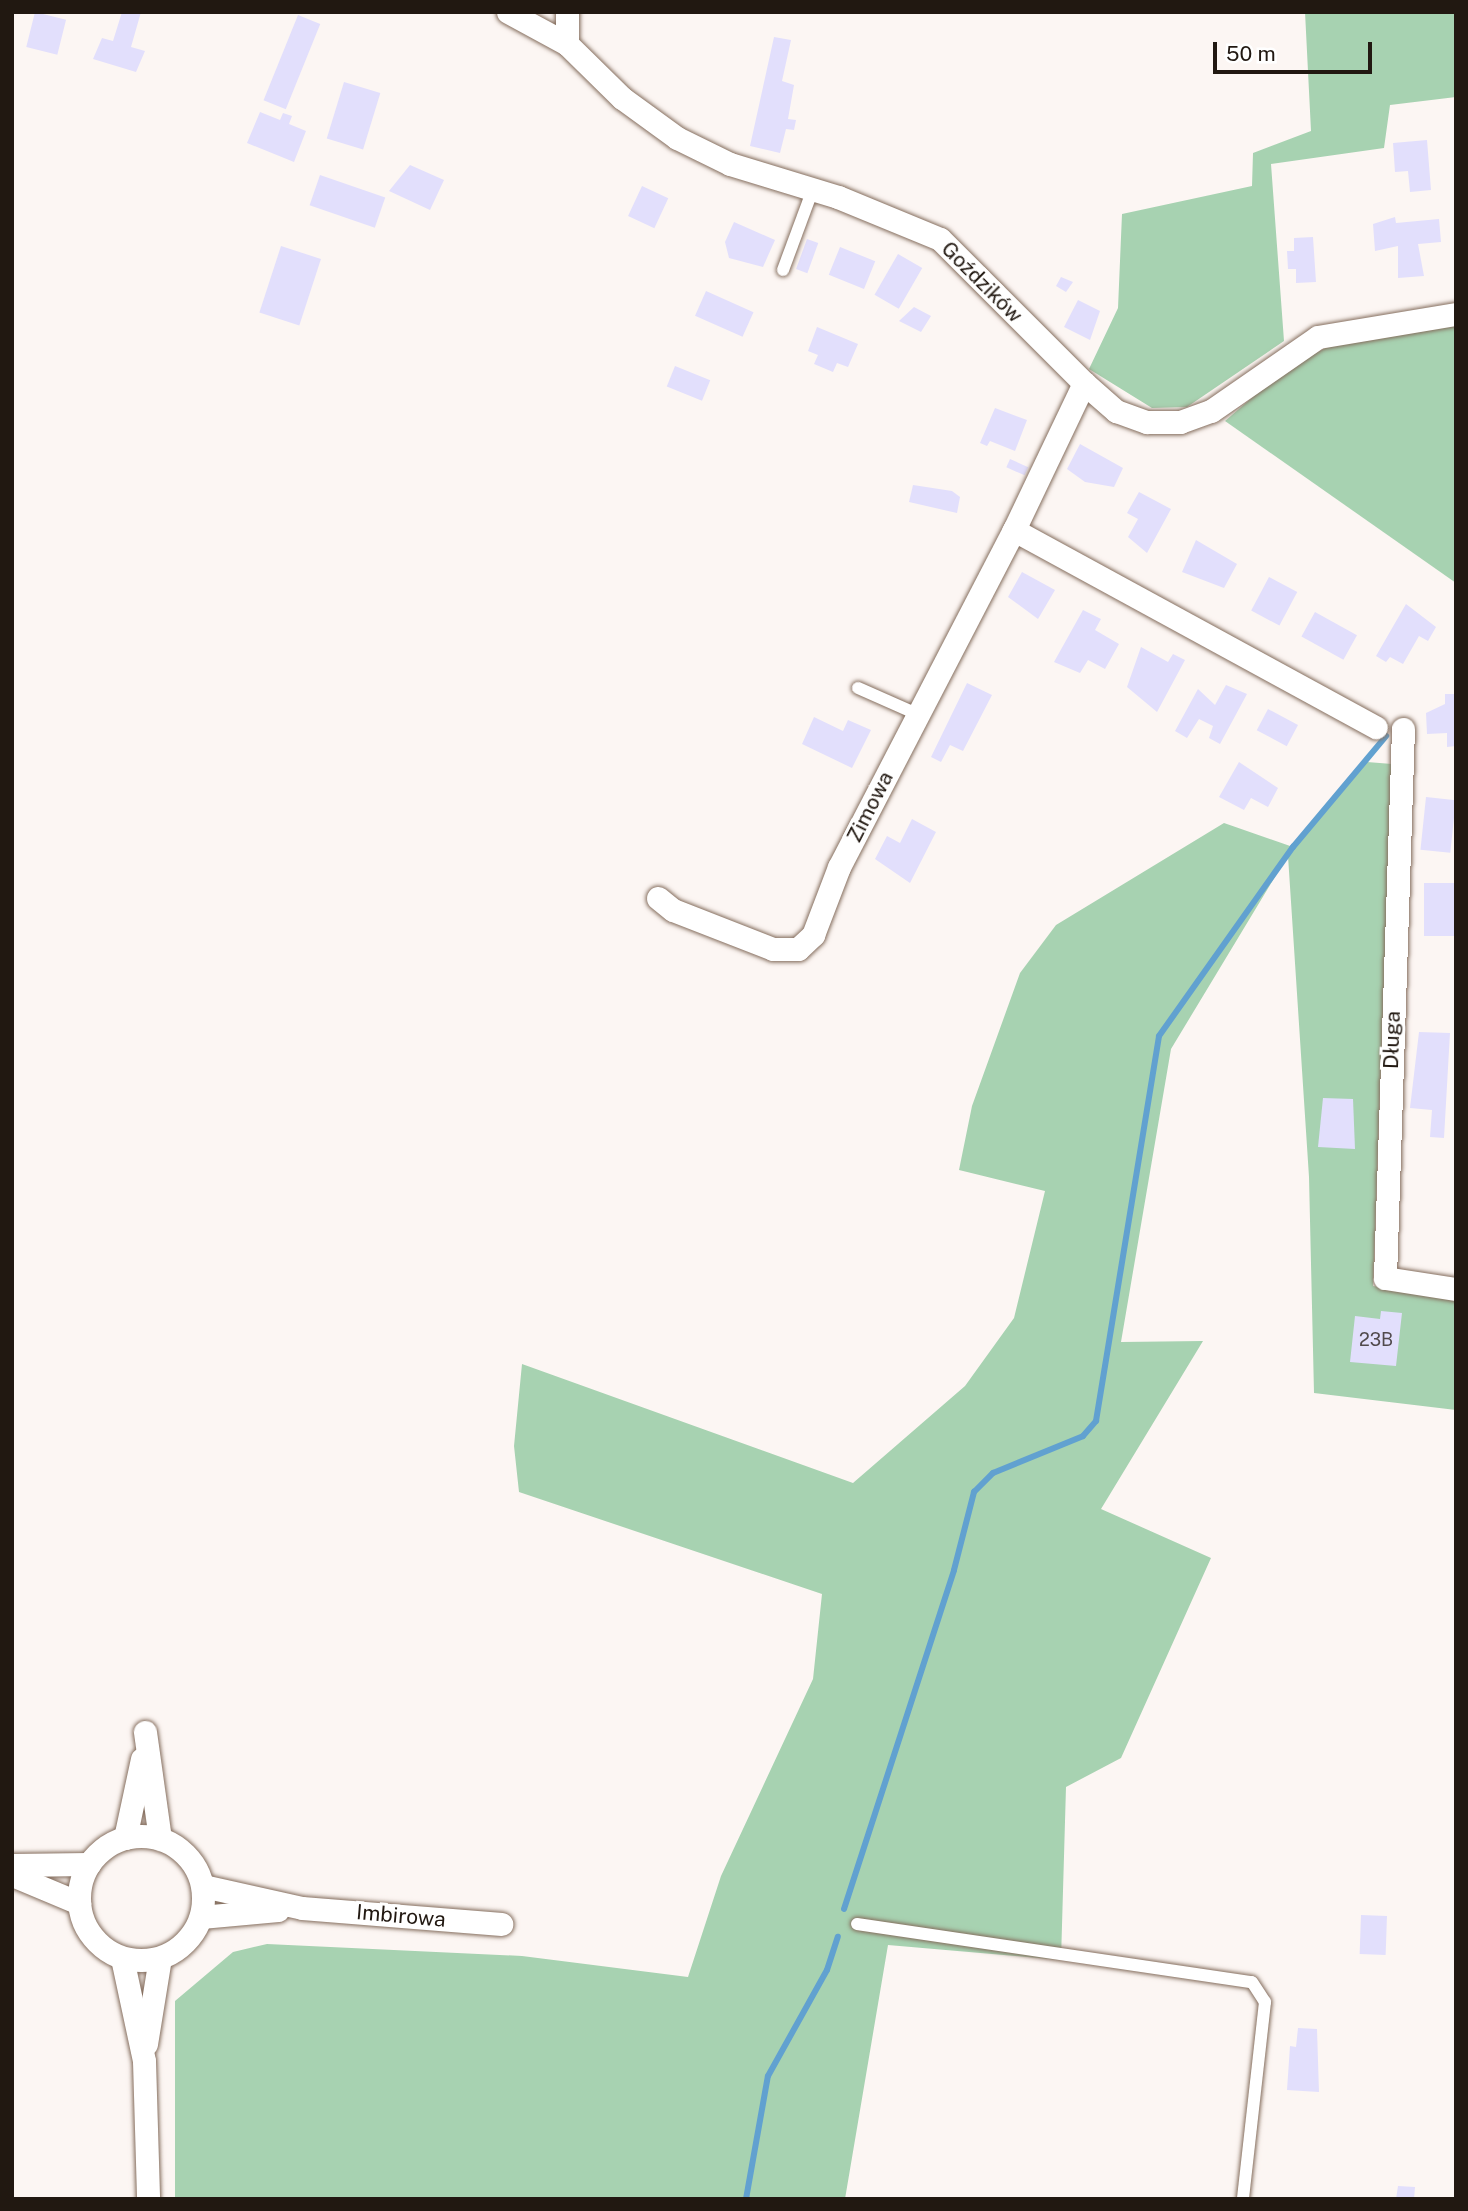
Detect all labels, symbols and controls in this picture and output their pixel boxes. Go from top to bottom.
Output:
scale bar [1216,28,1375,72]
text: 50 m [1226,41,1276,66]
street label: Goździków [936,236,1028,328]
street label: Zimowa [842,767,898,847]
street label: Długa [1378,1011,1406,1069]
house number: 23B [1359,1329,1393,1351]
street label: Imbirowa [355,1900,447,1932]

